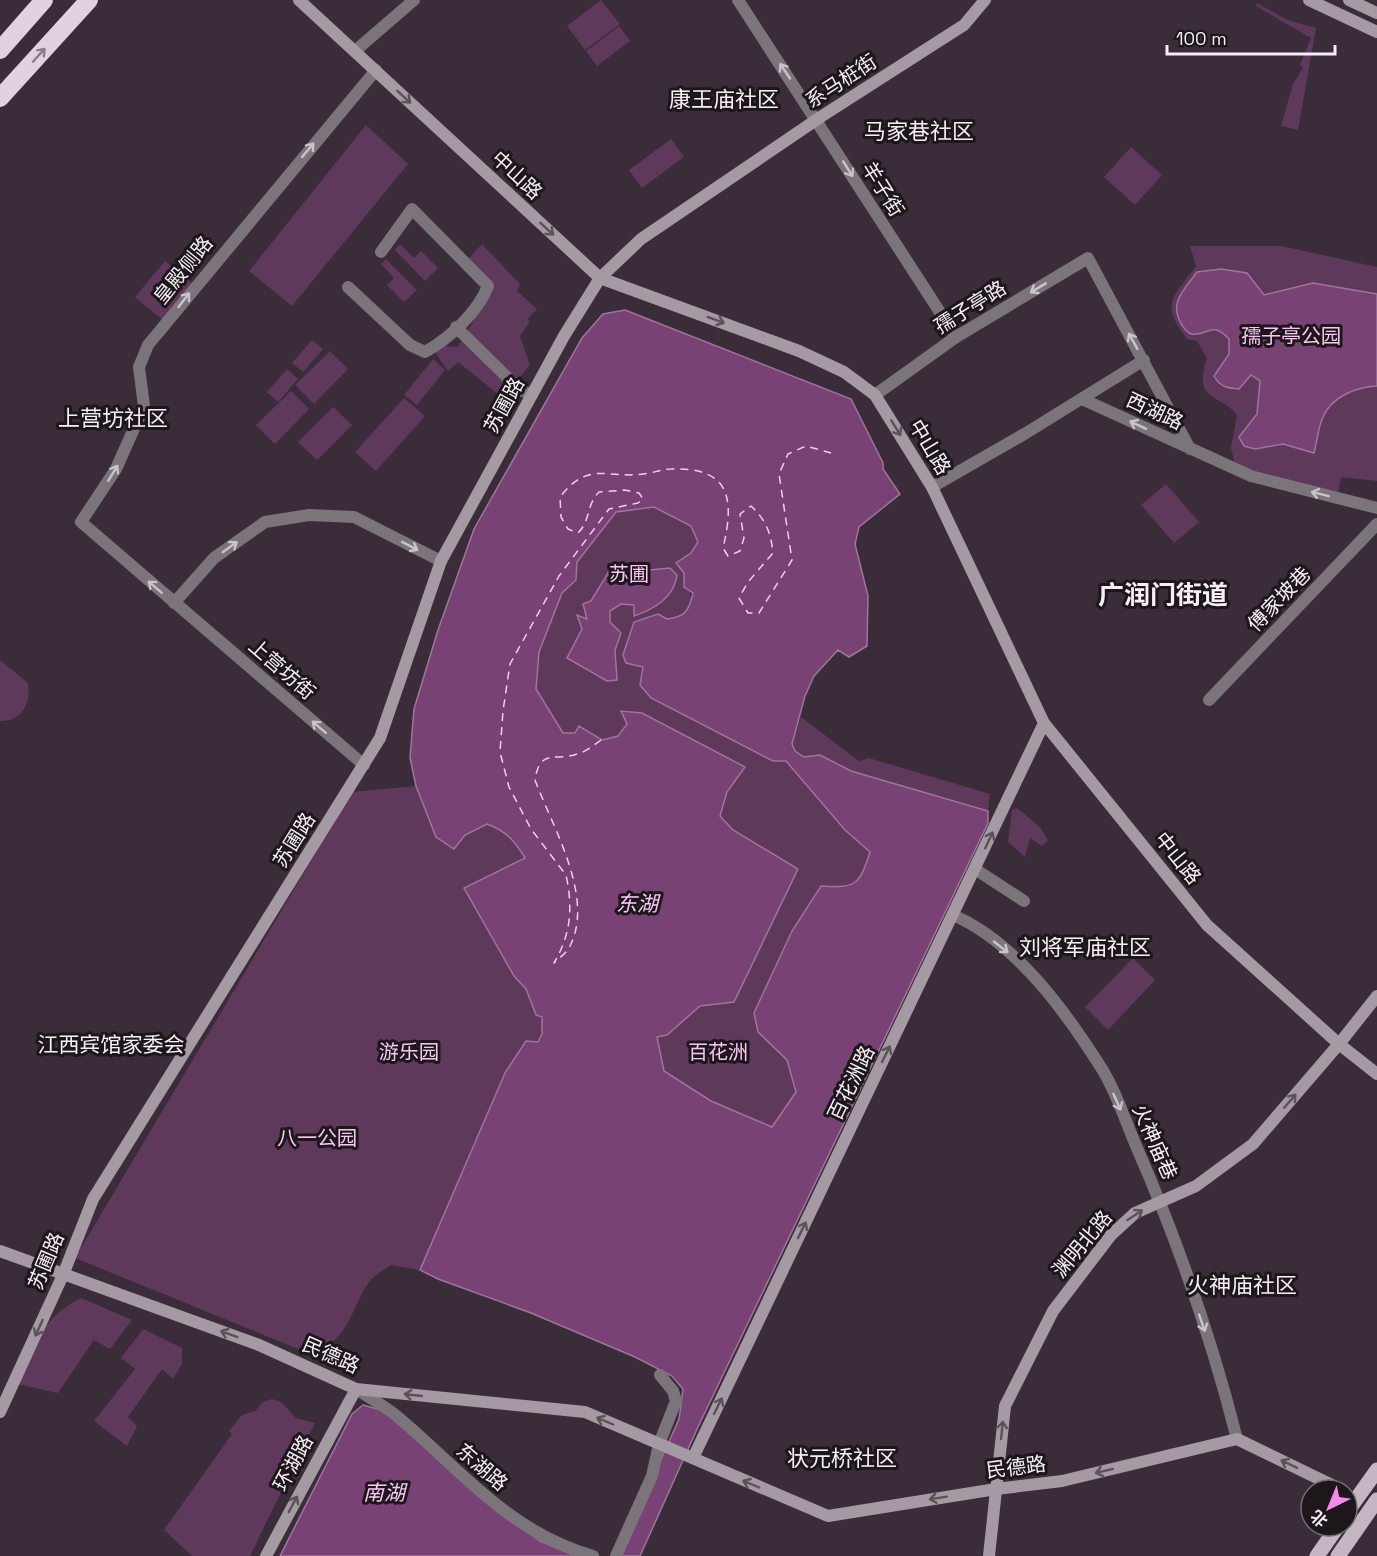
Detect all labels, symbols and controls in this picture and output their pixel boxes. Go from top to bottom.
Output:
scale bar [1167,18,1335,56]
text: 100 m [1176,27,1227,50]
one-way arrow [32,47,46,62]
street label: 系马桩街 [800,48,882,114]
one-way arrow [779,63,791,79]
district label: 康王庙社区 [669,85,779,113]
one-way arrow [396,89,411,103]
district label: 马家巷社区 [864,117,974,145]
one-way arrow [302,142,315,158]
street label: 中山路 [486,145,548,205]
street label: 羊子街 [856,157,910,221]
one-way arrow [842,160,854,177]
one-way arrow [539,222,554,236]
street label: 皇殿侧路 [148,231,218,309]
street label: 孺子亭路 [929,275,1011,339]
one-way arrow [1030,282,1047,294]
one-way arrow [178,292,191,308]
one-way arrow [706,316,724,327]
park label: 孺子亭公园 [1241,323,1341,349]
one-way arrow [1127,333,1139,350]
street label: 苏圃路 [478,372,530,438]
street label: 西湖路 [1122,387,1188,435]
district label: 上营坊社区 [58,404,168,432]
street label: 中山路 [903,415,957,479]
one-way arrow [890,419,902,436]
one-way arrow [1130,419,1148,431]
one-way arrow [107,465,119,482]
one-way arrow [1311,487,1330,499]
one-way arrow [401,540,419,552]
one-way arrow [222,541,238,553]
park label: 苏圃 [609,561,649,587]
street label: 傅家坡巷 [1242,561,1316,637]
district label: 广润门街道 [1098,578,1228,612]
one-way arrow [147,580,163,593]
street label: 上营坊街 [243,633,321,705]
one-way arrow [312,720,327,734]
street label: 苏圃路 [267,808,321,872]
street label: 中山路 [1149,827,1207,889]
one-way arrow [983,832,995,850]
water label: 东湖 [616,890,661,917]
district label: 刘将军庙社区 [1019,933,1151,961]
one-way arrow [993,941,1009,953]
district label: 江西宾馆家委会 [38,1031,185,1058]
park label: 游乐园 [379,1039,439,1065]
park label: 百花洲 [688,1039,748,1065]
street label: 百花洲路 [822,1041,880,1125]
one-way arrow [881,1045,893,1063]
one-way arrow [1112,1093,1123,1111]
one-way arrow [1283,1094,1297,1109]
street label: 火神庙巷 [1127,1100,1183,1184]
park label: 八一公园 [277,1125,357,1151]
street label: 渊明北路 [1046,1205,1118,1283]
one-way arrow [1126,1209,1143,1221]
one-way arrow [797,1221,809,1239]
street label: 苏圃路 [22,1228,70,1294]
district label: 火神庙社区 [1187,1271,1297,1299]
one-way arrow [1197,1313,1208,1332]
one-way arrow [32,1319,43,1337]
one-way arrow [220,1328,239,1339]
street label: 民德路 [298,1331,364,1379]
one-way arrow [403,1389,423,1400]
one-way arrow [712,1397,724,1415]
one-way arrow [596,1415,615,1426]
one-way arrow [997,1421,1008,1441]
street label: 环湖路 [267,1430,319,1496]
street label: 东湖路 [451,1438,513,1496]
district label: 状元桥社区 [787,1444,897,1472]
street label: 民德路 [985,1450,1047,1484]
one-way arrow [1281,1458,1299,1470]
one-way arrow [1094,1466,1113,1478]
one-way arrow [743,1477,761,1489]
north arrow [1299,1478,1359,1538]
water label: 南湖 [363,1479,408,1506]
one-way arrow [929,1493,948,1504]
one-way arrow [287,1496,299,1513]
text: 北 [1306,1505,1332,1532]

